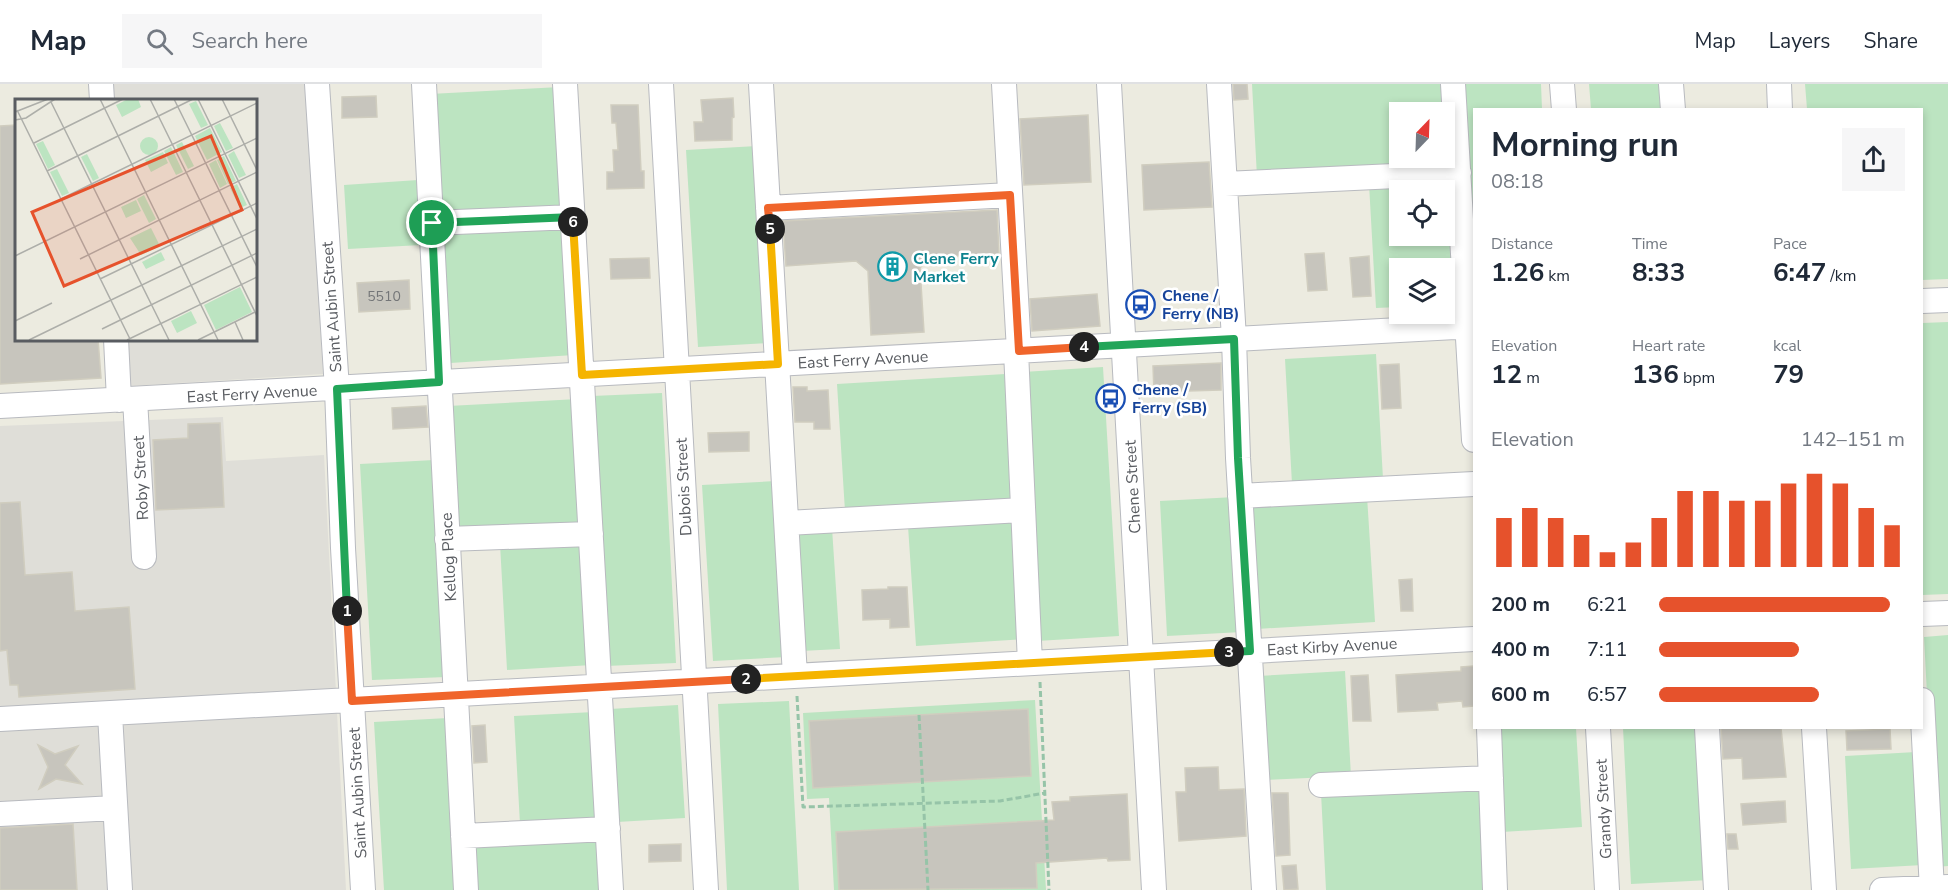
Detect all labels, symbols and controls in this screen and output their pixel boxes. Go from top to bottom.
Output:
search box [122,14,542,68]
text: Map [30,22,86,60]
icon: search [143,25,176,58]
text: Search here [191,26,308,56]
text: Map [1694,27,1736,55]
text: Layers [1769,27,1830,55]
text: Share [1863,27,1918,55]
inset map [15,99,256,340]
north arrow [1389,102,1455,168]
map controls [1389,102,1455,324]
text: Morning run [1491,123,1679,168]
button: share [1842,128,1905,191]
text: 08:18 [1491,168,1544,195]
button: locate [1389,180,1455,246]
pin [406,197,457,248]
icon: arrive [415,206,448,239]
pin: 6 [558,207,588,237]
text: 6 [568,211,578,233]
pin: 5 [755,214,785,244]
text: 5 [765,218,775,240]
text: Distance [1491,233,1553,255]
text: Time [1632,233,1668,255]
text: Pace [1773,233,1807,255]
street label: Saint Aubin Street [316,240,348,373]
place label: Clene Ferry Market [913,248,999,288]
building icon: Clene Ferry Market [876,251,908,283]
text: 1.26 [1491,255,1544,290]
text: 8:33 [1632,255,1685,290]
text: 6:47 [1773,255,1826,290]
button: layers [1389,258,1455,324]
text: km [1544,265,1570,287]
text: /km [1826,265,1857,287]
place label: Chene / Ferry (NB) [1162,285,1240,325]
house number: 5510 [367,287,401,306]
bus stop icon: Chene / Ferry (NB) [1125,288,1157,320]
pin: 4 [1069,332,1099,362]
text: Elevation [1491,335,1557,357]
text: Heart rate [1632,335,1705,357]
text: kcal [1773,335,1801,357]
text: 4 [1079,336,1089,358]
street label: East Ferry Avenue [797,346,929,374]
text: 12 [1491,357,1522,392]
text: 136 [1632,357,1679,392]
text: 79 [1773,357,1804,392]
text: m [1522,367,1540,389]
text: bpm [1679,367,1715,389]
place label: Chene / Ferry (SB) [1132,379,1208,419]
street label: East Ferry Avenue [186,380,318,408]
bus stop icon: Chene / Ferry (SB) [1095,382,1127,414]
text: Elevation [1491,426,1574,453]
text: 142–151 m [1801,426,1905,453]
street label: Roby Street [128,435,154,521]
street label: Dubois Street [670,437,698,537]
street label: Chene Street [1120,439,1146,534]
street label: Kellog Place [436,512,462,602]
text: 200 m [1491,591,1550,618]
text: 6:21 [1587,591,1628,618]
pin: 1 [332,596,362,626]
text: 1 [342,600,352,622]
street label: East Kirby Avenue [1266,633,1398,661]
text: 400 m [1491,636,1550,663]
text: 7:11 [1587,636,1628,663]
pin: 3 [1214,637,1244,667]
text: 3 [1224,641,1234,663]
pin: 2 [731,664,761,694]
text: 2 [741,668,751,690]
text: 600 m [1491,681,1550,708]
text: 6:57 [1587,681,1628,708]
street label: Saint Aubin Street [344,726,372,859]
street label: Grandy Street [1590,758,1618,860]

